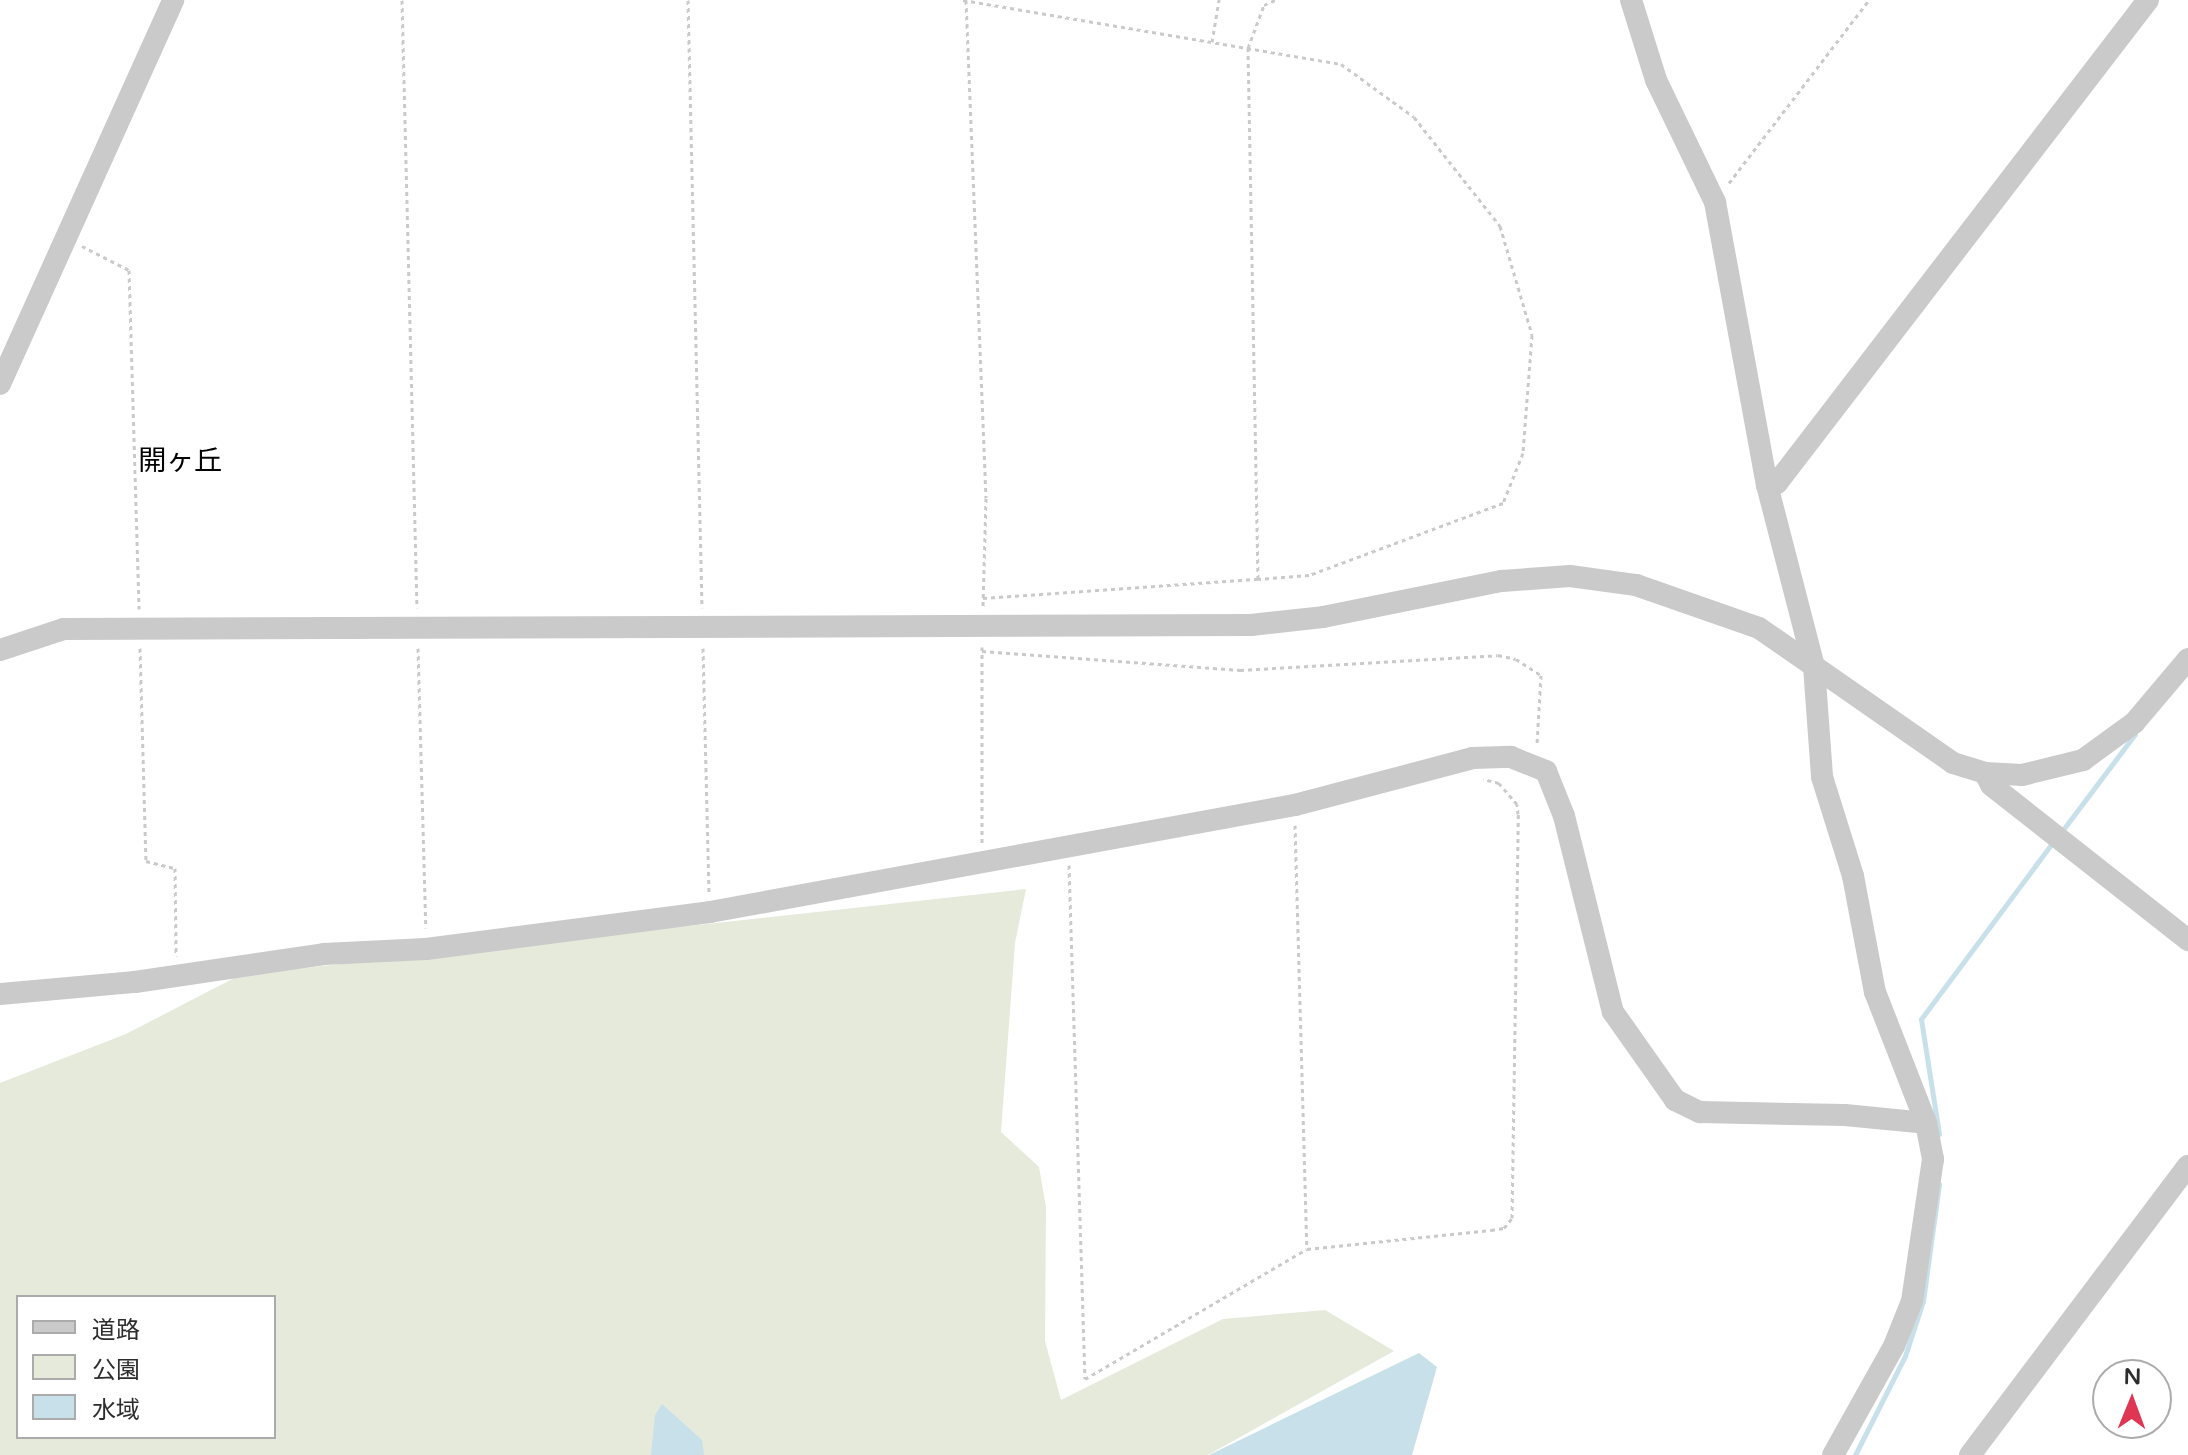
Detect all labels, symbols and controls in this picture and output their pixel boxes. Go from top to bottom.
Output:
district label: 開ヶ丘 [138,444,222,478]
legend [16,1295,276,1439]
text: 道路 [92,1316,140,1345]
text: 公園 [92,1356,140,1385]
north arrow [2092,1359,2172,1439]
text: N [2123,1364,2141,1390]
text: 水域 [92,1396,140,1425]

